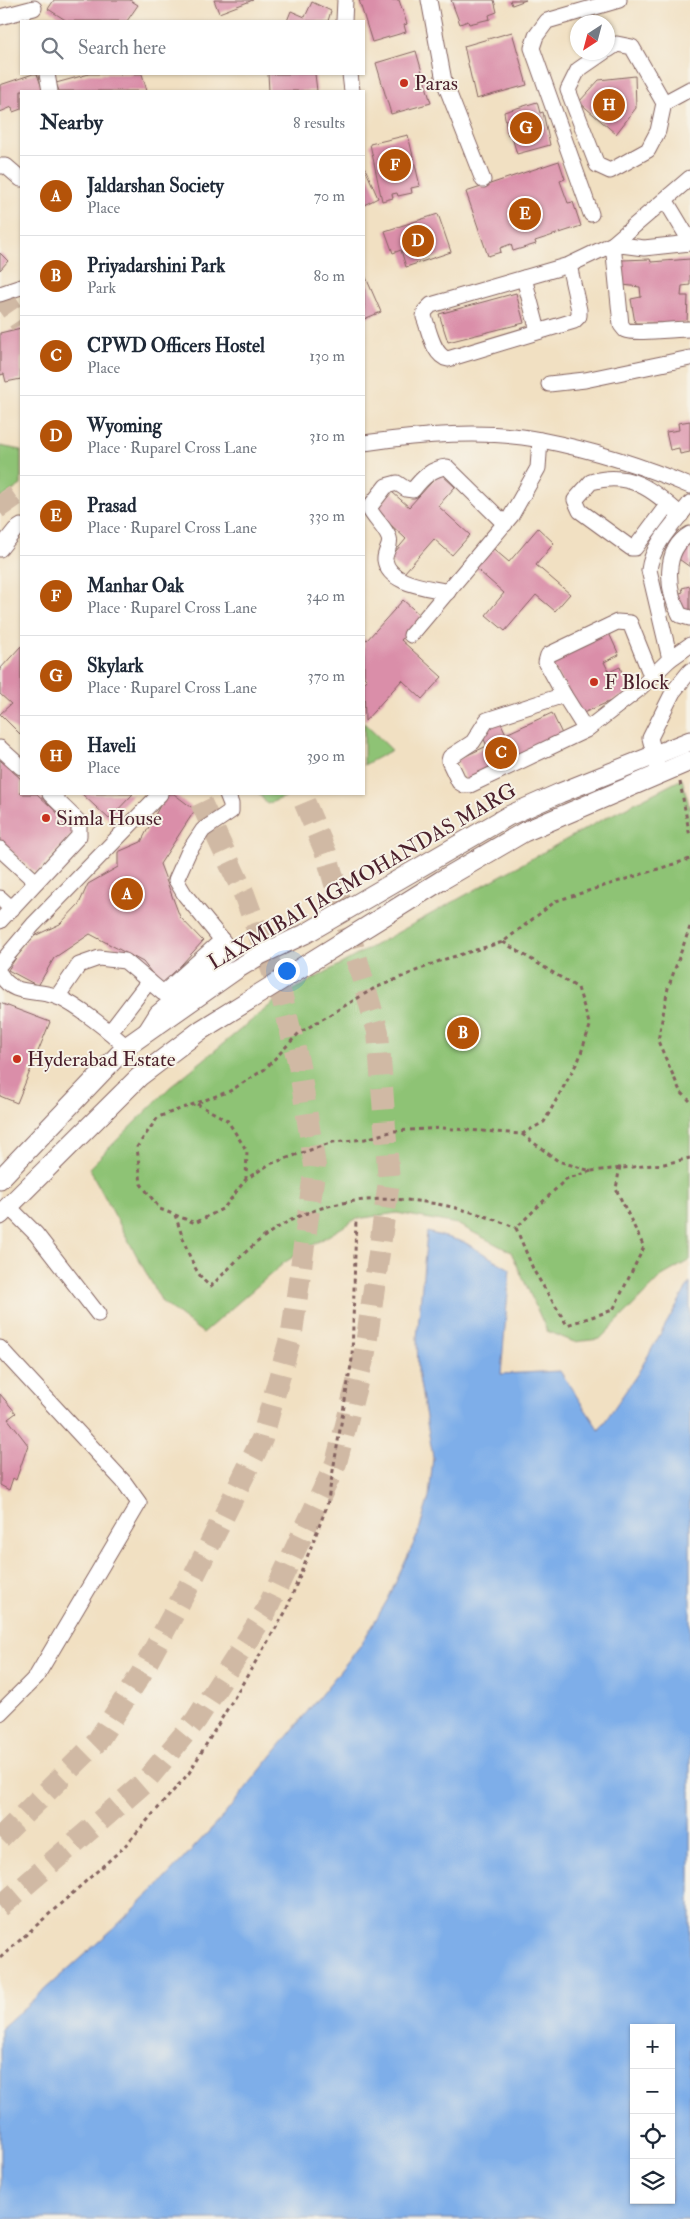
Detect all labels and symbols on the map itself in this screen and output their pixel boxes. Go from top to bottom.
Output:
north arrow [570,15,615,60]
place label: Paras [414,70,458,97]
marker: Paras [398,77,410,89]
pin: H [593,86,625,124]
pin: G [510,109,542,147]
pin: F [379,146,411,184]
pin: E [509,195,541,233]
pin: D [402,222,434,260]
place label: F Block [604,669,669,696]
marker: F Block [588,676,600,688]
pin: C [485,734,517,772]
street label: LAXMIBAI JAGMOHANDAS MARG [203,777,521,976]
place label: Simla House [56,805,162,832]
marker: Simla House [40,812,52,824]
pin: A [111,875,143,913]
your location [274,958,300,984]
pin: B [447,1014,479,1052]
place label: Hyderabad Estate [27,1046,176,1073]
marker: Hyderabad Estate [11,1053,23,1065]

